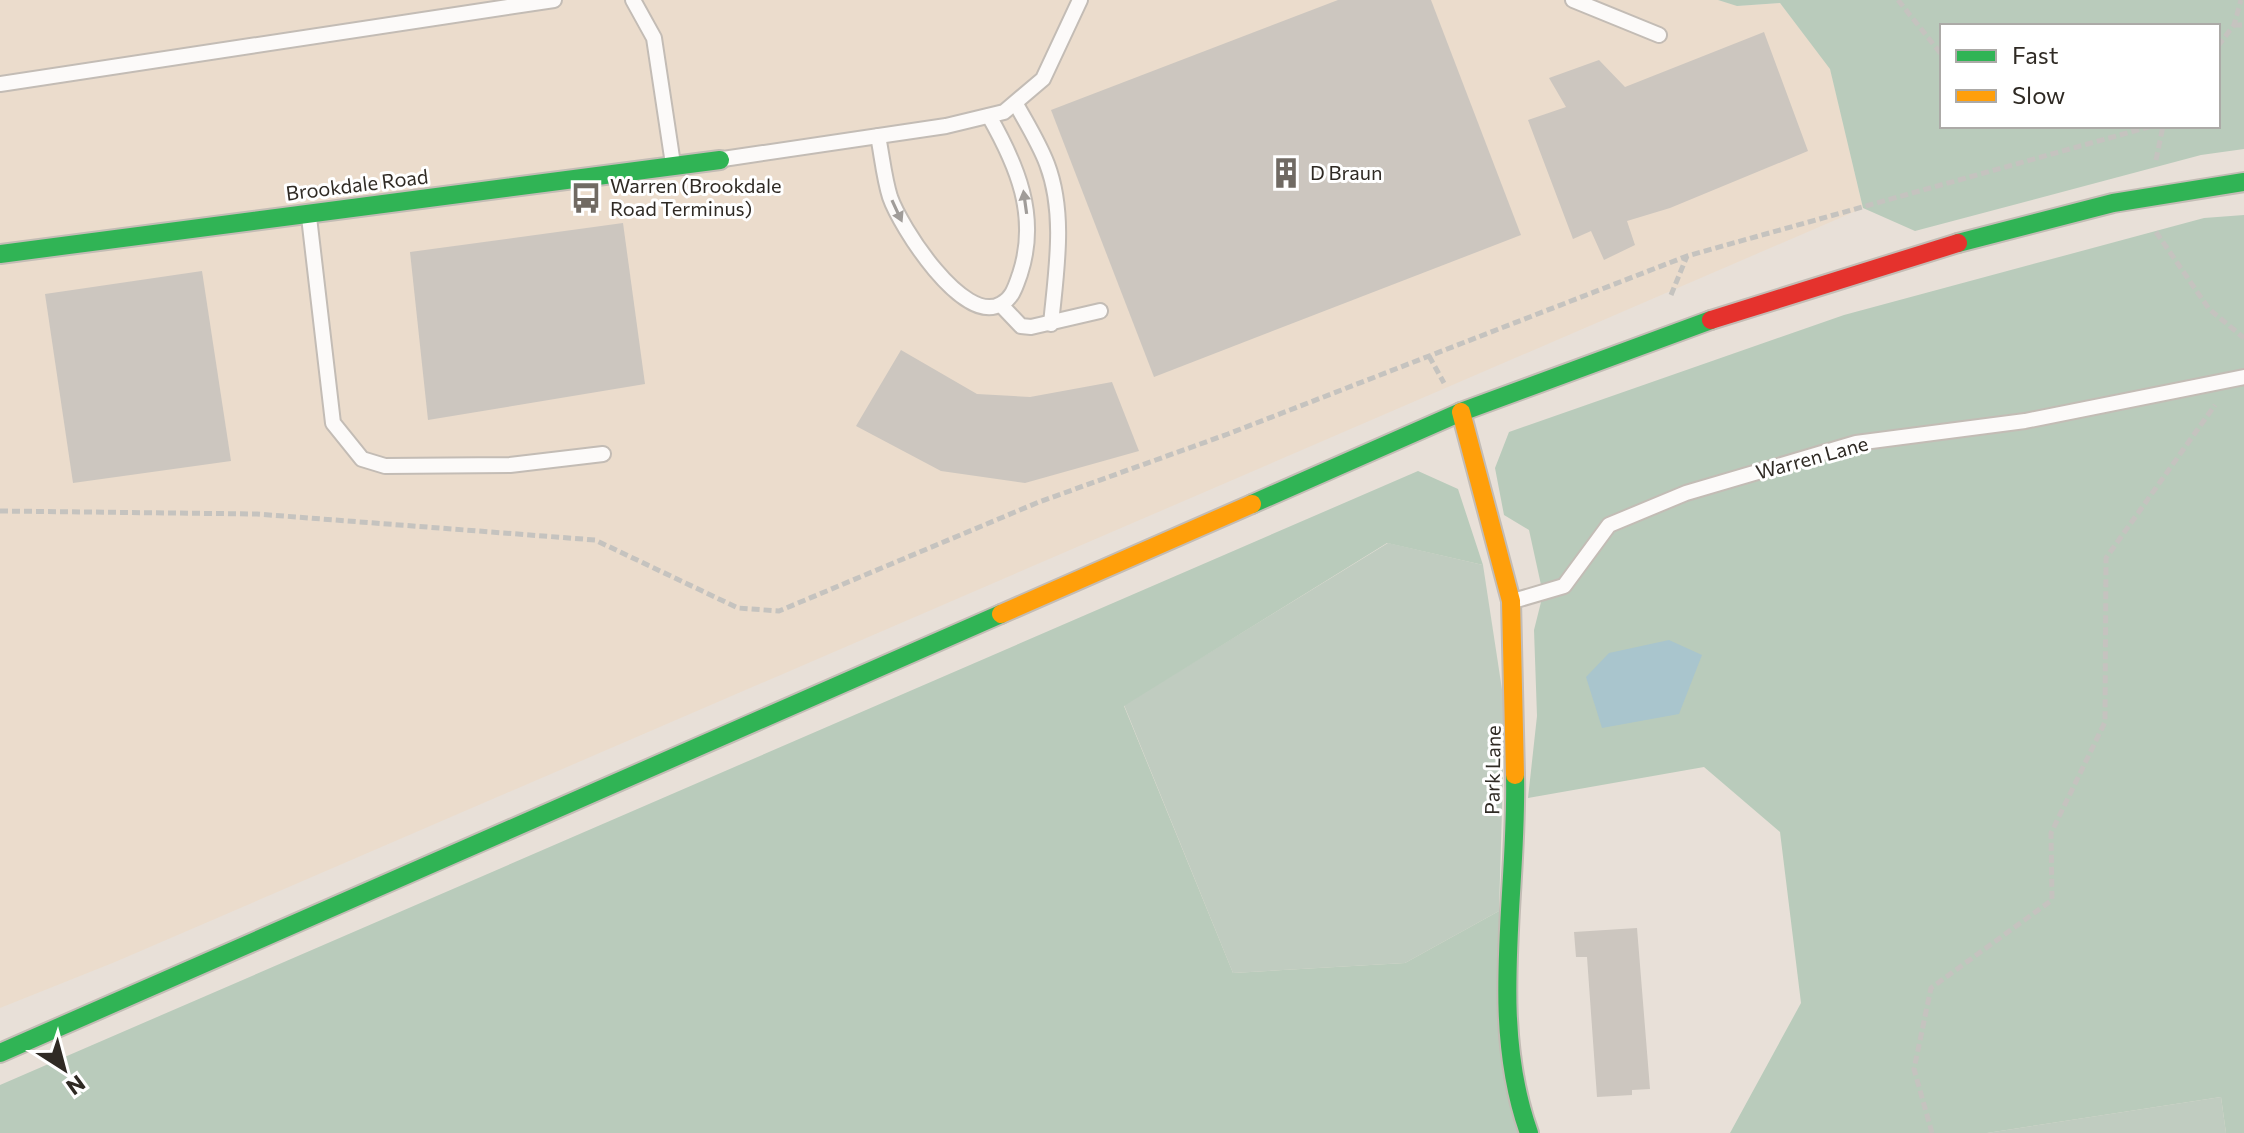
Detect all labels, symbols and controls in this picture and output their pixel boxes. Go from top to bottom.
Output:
legend [1940,24,2220,128]
text: Fast [2012,40,2059,69]
text: Slow [2012,80,2065,109]
building icon: D Braun [1269,156,1303,190]
place label: D Braun [1310,160,1382,184]
street label: Brookdale Road [284,163,429,205]
place label: Warren (Brookdale Road Terminus) [610,173,782,220]
bus stop icon: Warren (Brookdale Road Terminus) [569,181,603,215]
one-way arrow [1018,189,1031,214]
one-way arrow [890,200,904,223]
street label: Warren Lane [1753,431,1870,484]
street label: Park Lane [1479,725,1505,815]
north arrow [24,1029,104,1109]
text: N [61,1070,91,1101]

